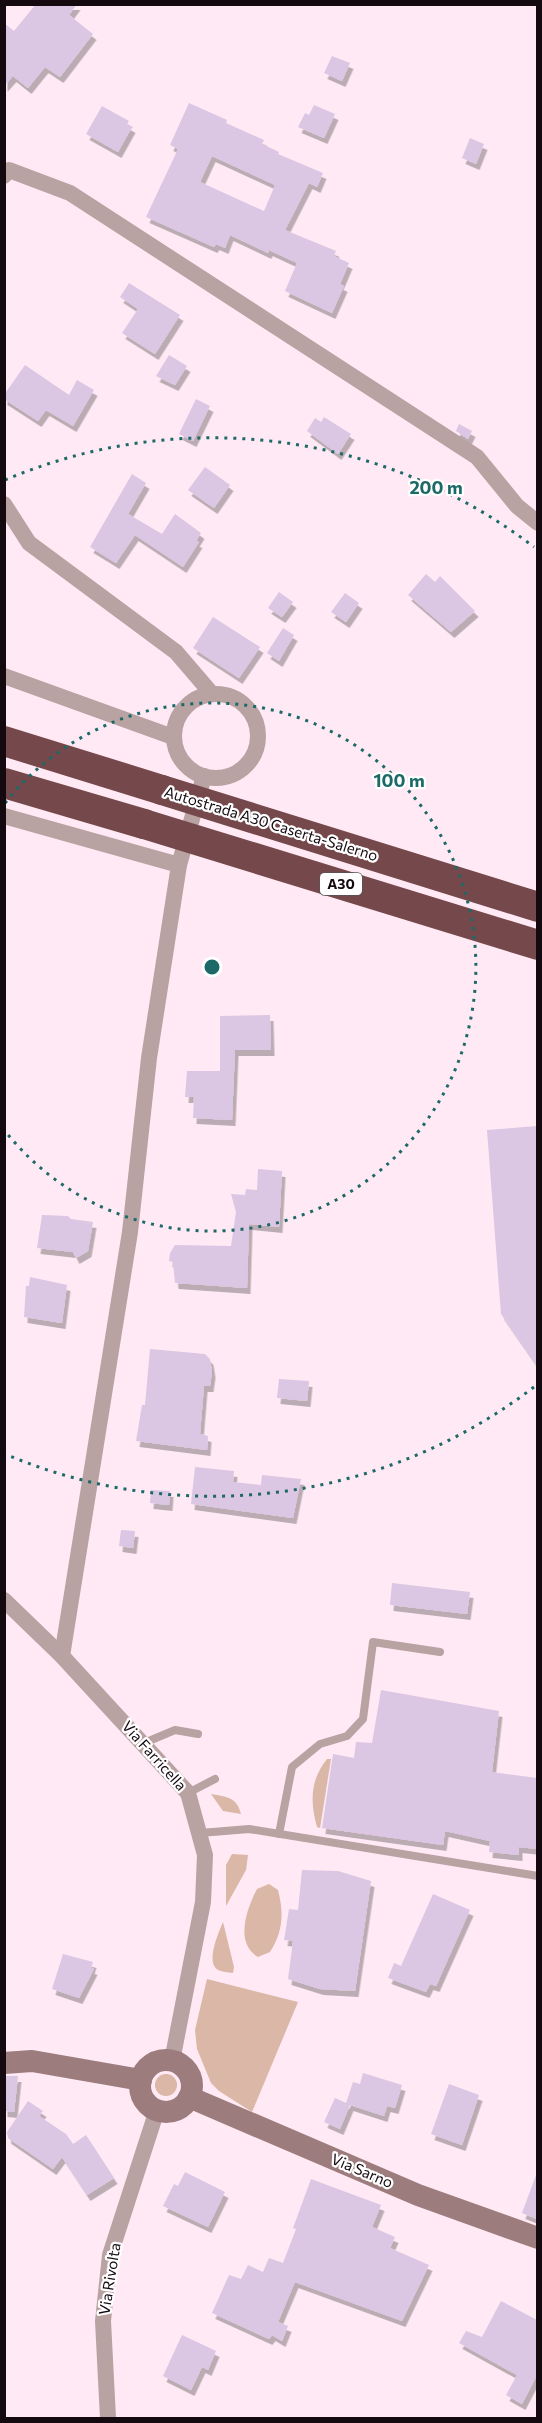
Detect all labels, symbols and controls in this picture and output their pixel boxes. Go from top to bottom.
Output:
text: 200 m [409,476,463,498]
text: 100 m [373,769,425,791]
street label: Autostrada A30 Caserta-Salerno [162,782,380,864]
road number: A30 [320,873,362,895]
centre of rings [202,957,222,977]
street label: Via Farricella [119,1717,191,1794]
street label: Via Sarno [329,2149,396,2191]
street label: Via Rivolta [94,2241,124,2316]

